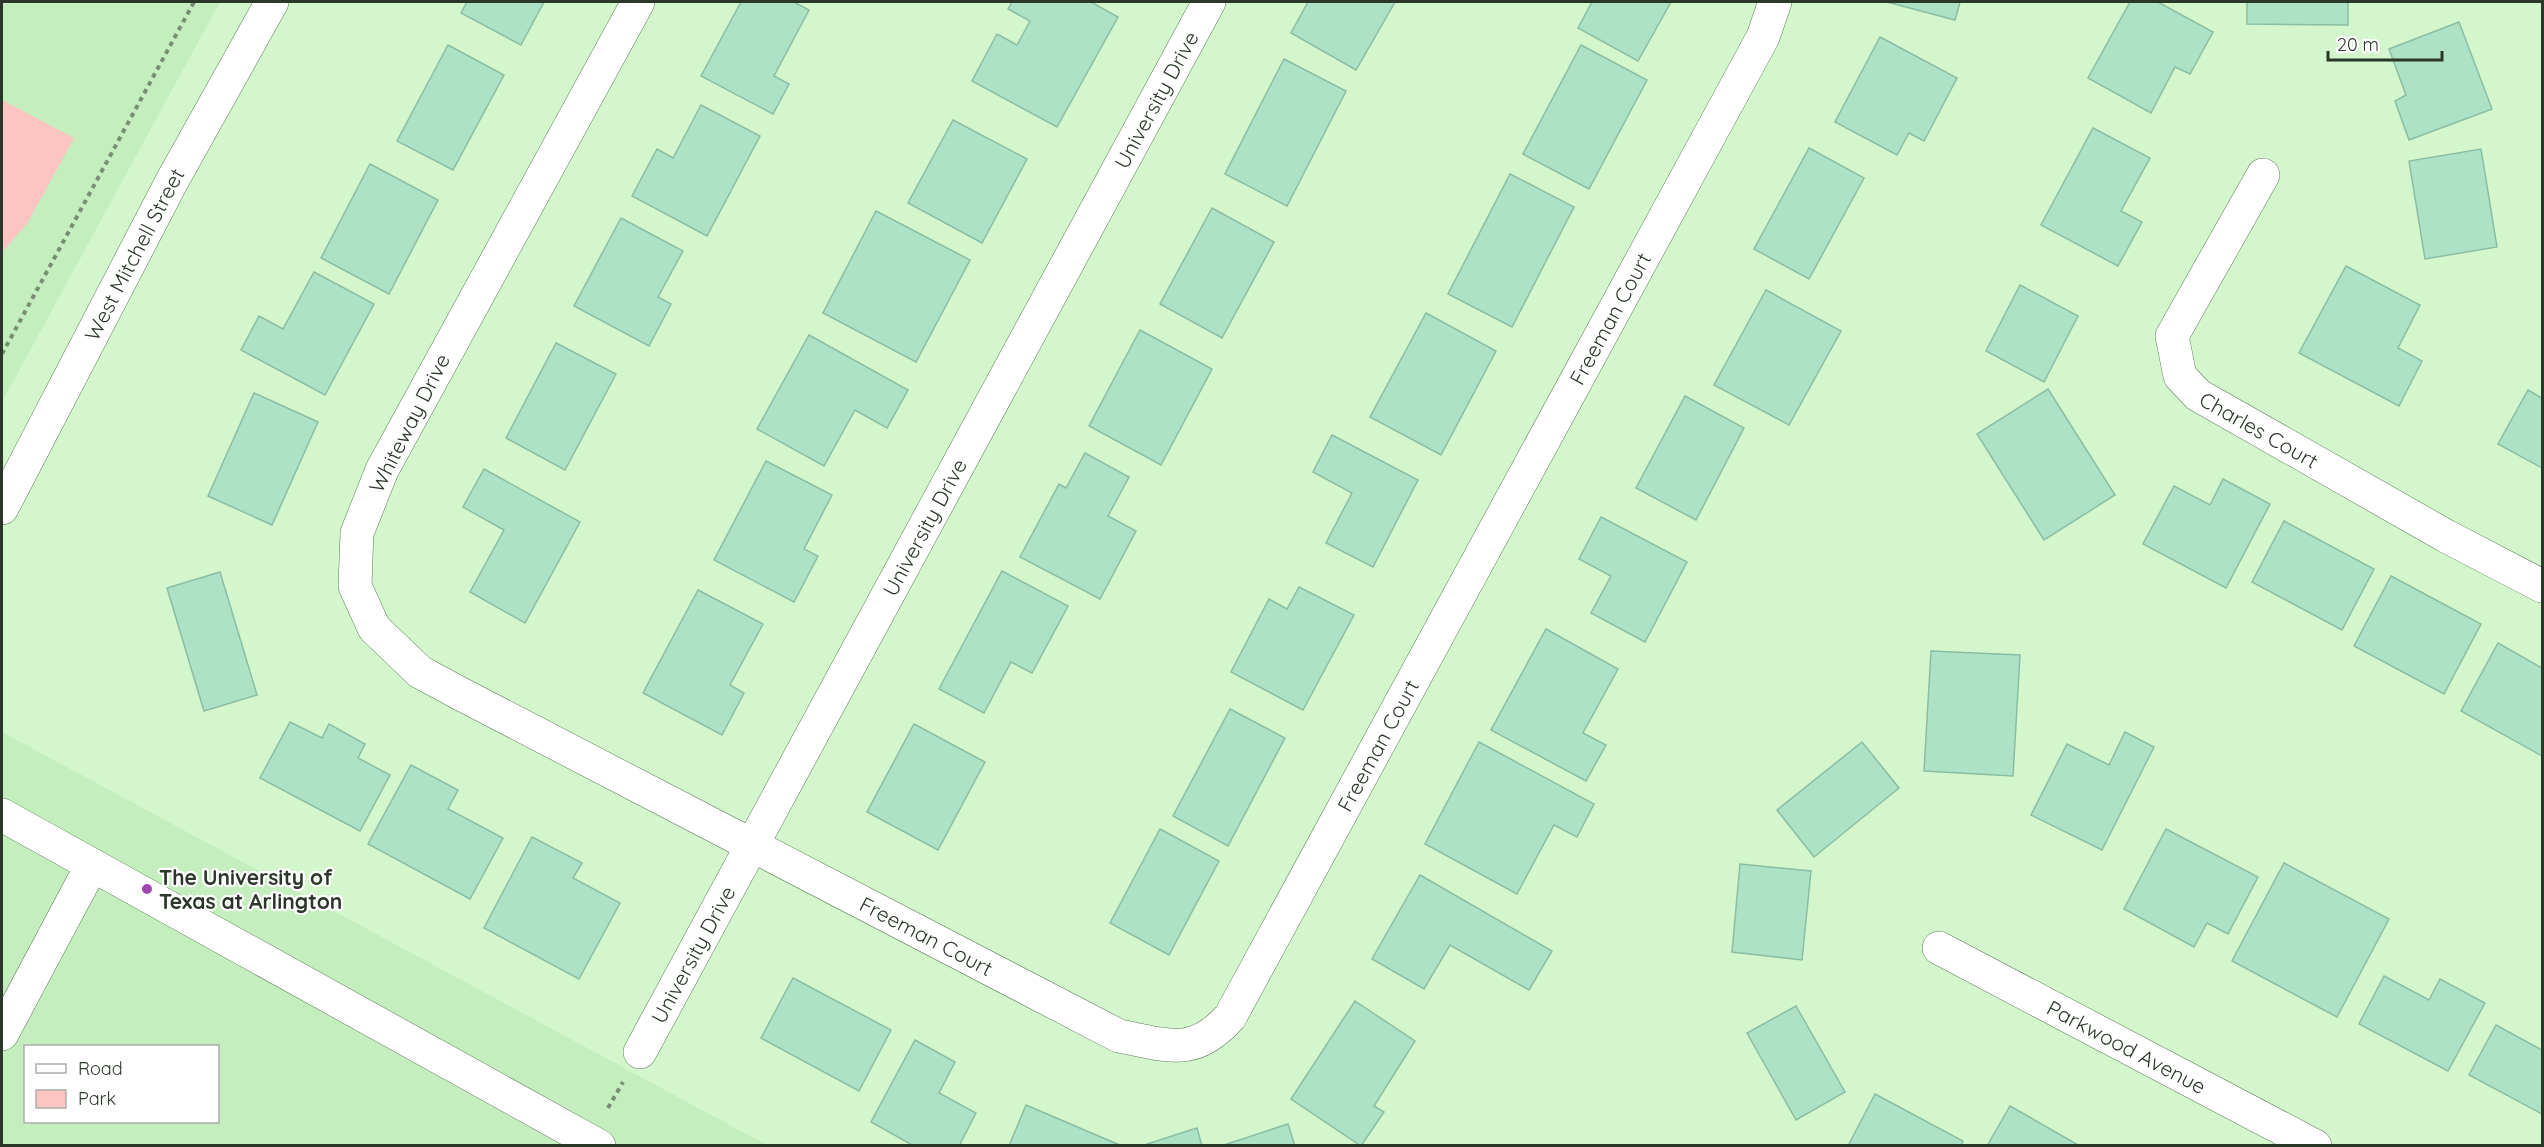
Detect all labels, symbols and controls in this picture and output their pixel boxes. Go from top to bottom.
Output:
scale bar [2328,24,2442,62]
street label: University Drive [1108,27,1204,173]
text: 20 m [2337,33,2379,56]
street label: West Mitchell Street [78,163,190,345]
street label: Freeman Court [1563,248,1656,389]
street label: Whiteway Drive [363,349,455,497]
street label: Charles Court [2195,386,2323,474]
street label: University Drive [877,454,972,600]
street label: Freeman Court [1331,675,1424,816]
place label: The University of Texas at Arlington [159,864,342,914]
street label: University Drive [645,881,741,1028]
marker: The University of Texas at Arlington [140,882,154,896]
street label: Freeman Court [855,891,997,981]
street label: Parkwood Avenue [2043,994,2211,1099]
legend [24,1045,219,1123]
text: Road [78,1057,123,1080]
text: Park [78,1087,116,1110]

